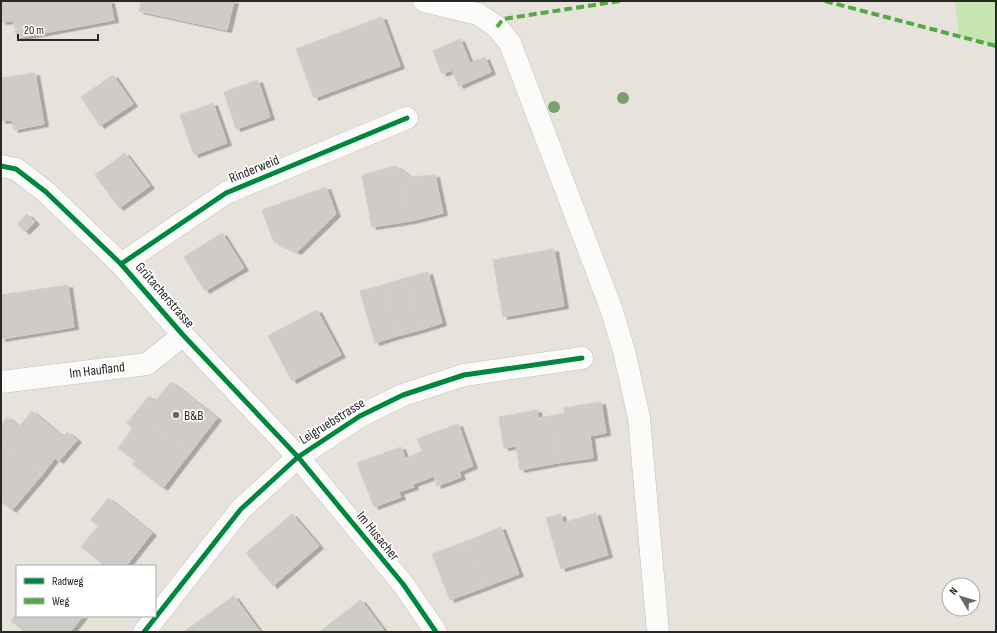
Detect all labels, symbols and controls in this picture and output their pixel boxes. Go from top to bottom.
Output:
scale bar [18,16,98,42]
text: 20 m [24,23,44,38]
street label: Rinderweid [226,151,282,187]
street label: Grütacherstrasse [132,259,198,331]
street label: Im Haufland [68,358,126,382]
street label: Leigruebstrasse [296,394,368,448]
place label: B&B [184,407,204,424]
marker: B&B [171,410,181,420]
street label: Im Husacher [353,508,403,564]
legend [16,565,156,617]
text: Radweg [52,574,84,589]
north arrow [941,577,981,617]
text: N [947,585,961,597]
text: Weg [52,594,69,609]

